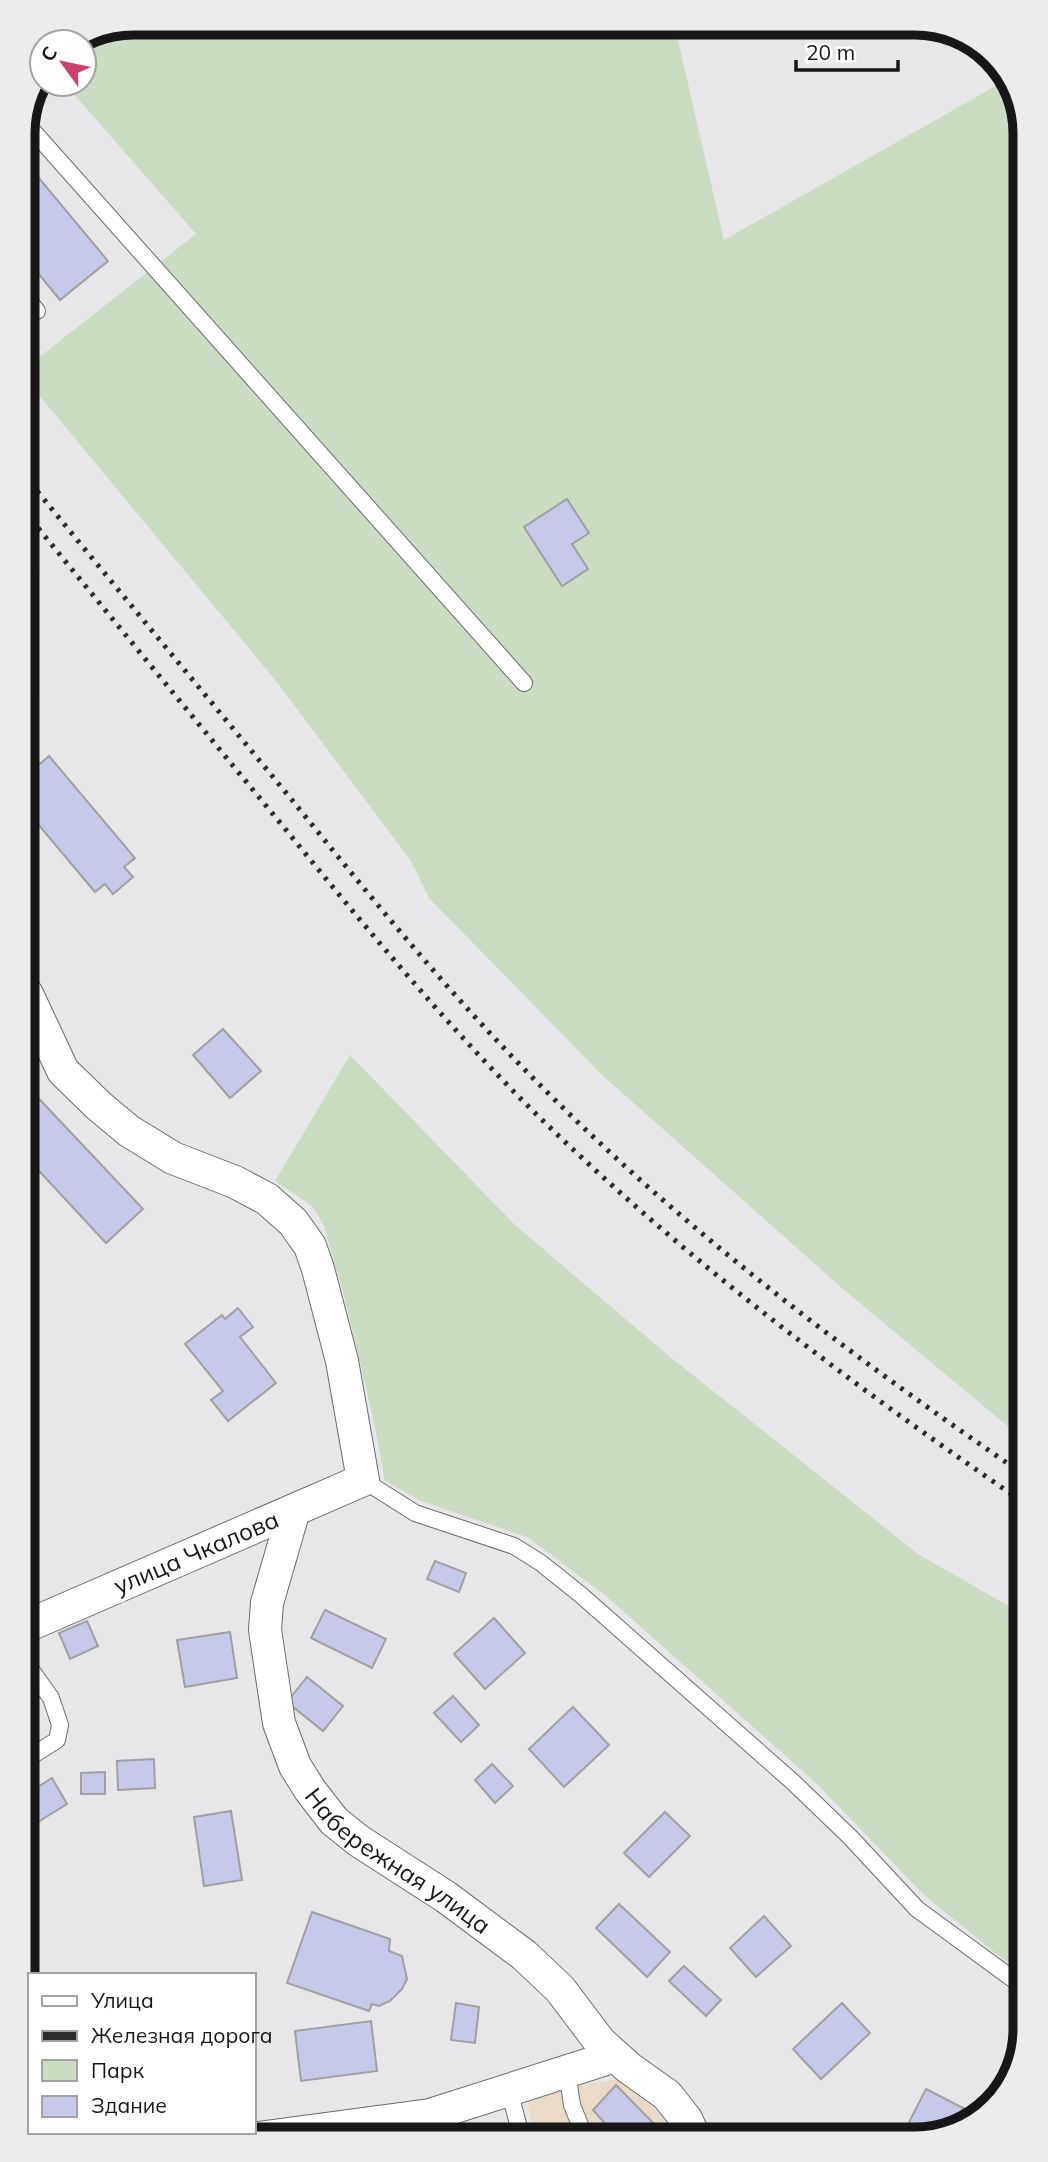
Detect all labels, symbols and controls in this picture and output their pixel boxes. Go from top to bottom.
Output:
north arrow [28,28,98,98]
scale bar [796,28,898,72]
text: 20 m [806,39,855,65]
text: С [35,42,62,66]
street label: улица Чкалова [109,1504,283,1600]
street label: Набережная улица [299,1781,497,1940]
legend [28,1973,256,2134]
text: Улица [90,1987,154,2013]
text: Железная дорога [91,2022,273,2048]
text: Парк [91,2057,145,2083]
text: Здание [91,2092,167,2118]

